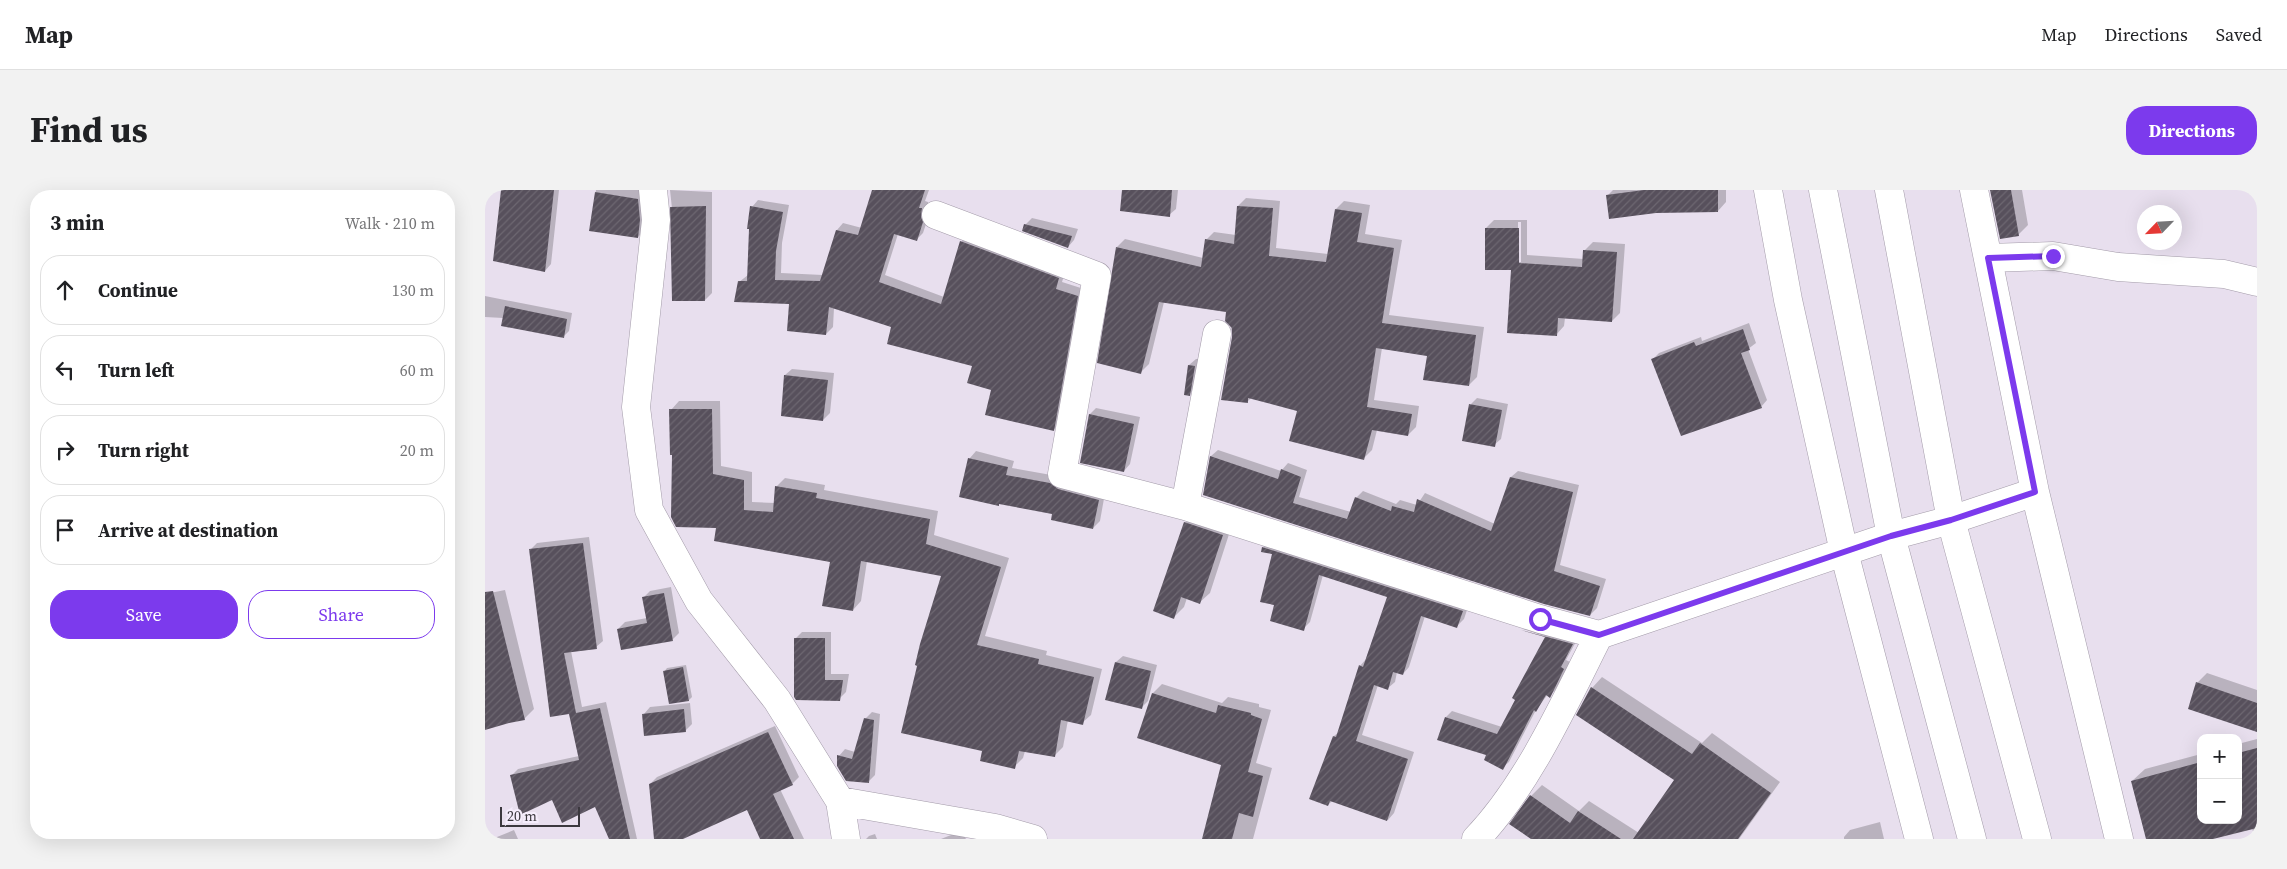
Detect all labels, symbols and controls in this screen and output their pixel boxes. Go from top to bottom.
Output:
text: Map [25,18,73,51]
text: Map [2041,22,2077,47]
text: Directions [2105,22,2188,47]
text: Saved [2216,22,2262,47]
text: Find us [30,106,148,154]
button: Directions [2126,106,2257,155]
north arrow [2137,205,2182,250]
text: 3 min [50,208,105,237]
text: Walk · 210 m [345,212,435,234]
route end [2042,245,2065,268]
icon: ahead [51,276,79,304]
text: Continue [98,277,178,303]
text: 130 m [392,279,434,301]
icon: left [51,356,79,384]
text: Turn left [98,357,174,383]
text: 60 m [400,359,434,381]
icon: right [51,436,79,464]
text: Turn right [98,437,189,463]
text: 20 m [400,439,434,461]
icon: arrive [51,516,79,544]
text: Arrive at destination [98,517,278,543]
button: Save [50,590,238,639]
button: Share [248,590,435,639]
route start [1529,608,1552,631]
map controls [2197,734,2242,824]
button: + [2197,734,2242,779]
button: − [2197,779,2242,824]
scale bar [500,804,580,827]
text: 20 m [507,806,537,826]

